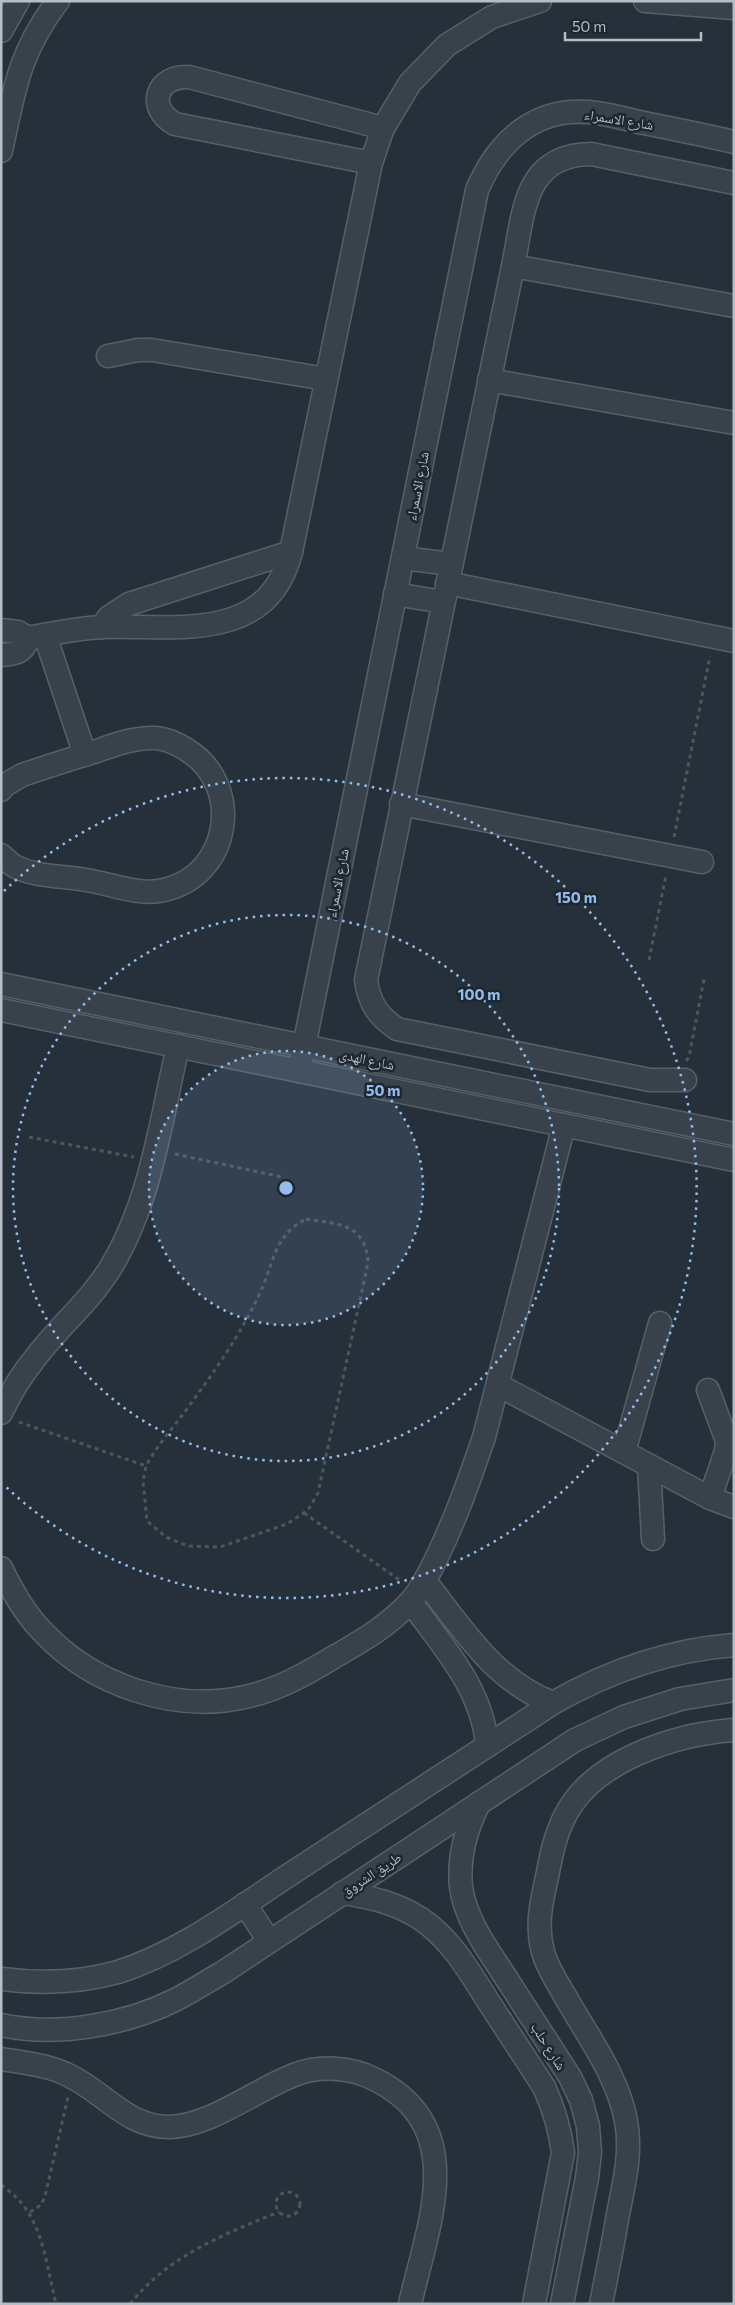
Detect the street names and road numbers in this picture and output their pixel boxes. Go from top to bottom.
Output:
street label: شارع الاسمراء [583,105,655,135]
street label: شارع الاسمراء [402,450,434,522]
street label: شارع الاسمراء [322,847,354,919]
street label: شارع الهدى [337,1045,396,1075]
street label: طريق الشروق [338,1848,405,1901]
street label: شارع حلب [526,2019,570,2074]

